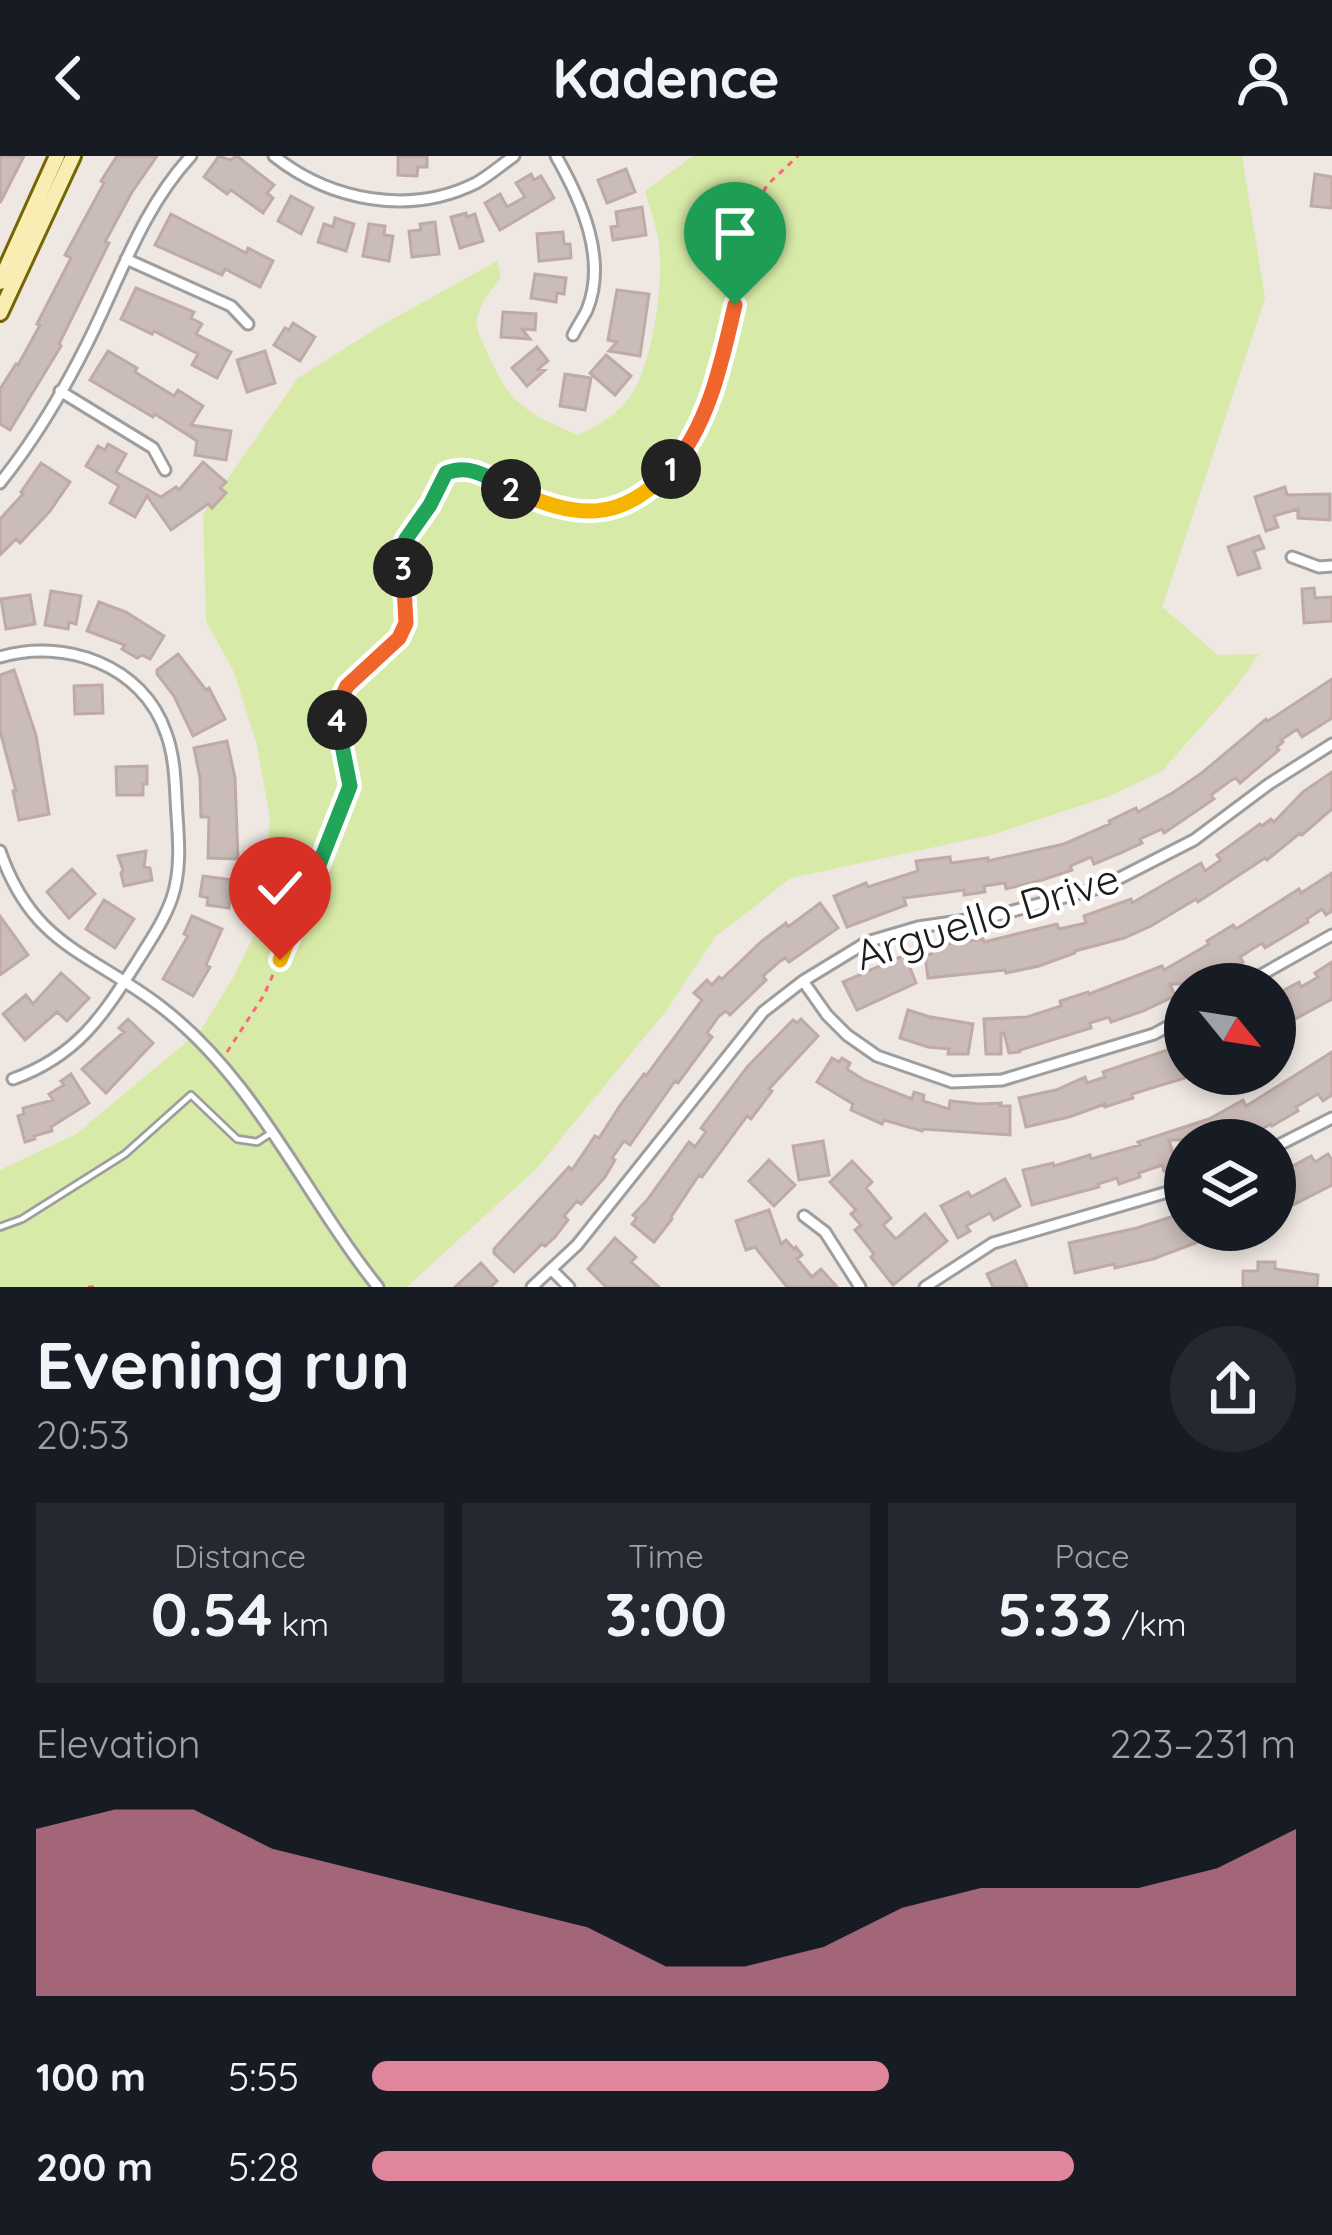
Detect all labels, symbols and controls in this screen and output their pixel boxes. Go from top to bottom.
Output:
text: Kadence [552,44,780,112]
icon: back [36,45,102,111]
icon: person [1230,45,1296,111]
pin [684,182,786,305]
icon: arrive [702,200,768,266]
pin: 1 [641,439,701,499]
text: 1 [665,448,677,489]
pin: 2 [481,459,541,519]
text: 2 [502,468,520,509]
pin: 3 [373,538,433,598]
text: 3 [394,547,412,588]
pin: 4 [307,690,367,750]
text: 4 [327,699,347,740]
pin [229,837,331,960]
street label: Arguello Drive [849,851,1125,981]
icon: check [247,855,313,921]
north arrow [1164,963,1296,1095]
map controls [1164,963,1296,1251]
button: layers [1164,1119,1296,1251]
text: Evening run [36,1323,410,1406]
button: share [1170,1326,1296,1452]
text: 20:53 [36,1410,130,1459]
text: Distance [174,1535,306,1576]
text: Time [628,1535,704,1576]
text: Pace [1054,1535,1130,1576]
text: 0.54 [151,1576,272,1651]
text: 3:00 [605,1576,727,1651]
text: 5:33 [997,1576,1113,1651]
text: km [272,1603,329,1644]
text: /km [1113,1603,1187,1644]
text: Elevation [36,1719,200,1768]
text: 223–231 m [1110,1719,1296,1768]
text: 100 m [36,2052,146,2101]
text: 5:55 [228,2052,299,2101]
text: 200 m [36,2142,153,2191]
text: 5:28 [228,2142,299,2191]

